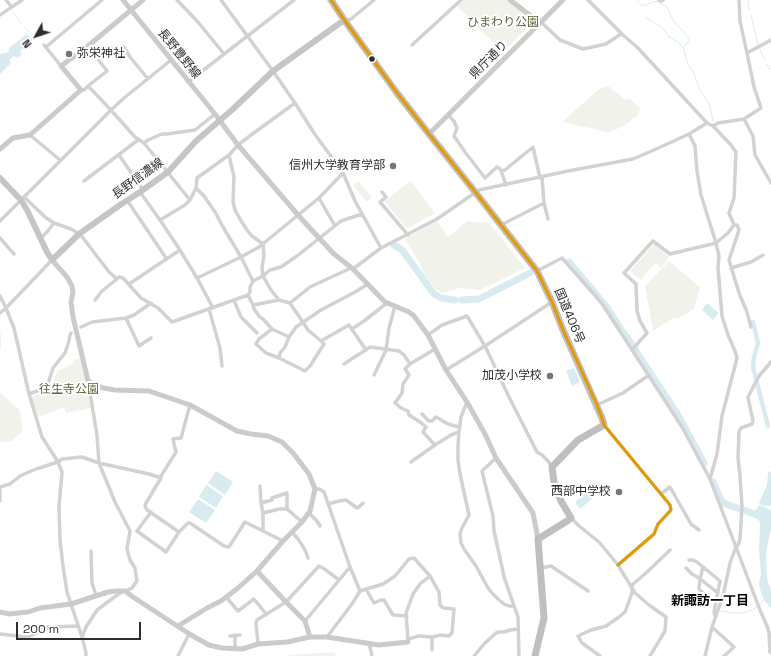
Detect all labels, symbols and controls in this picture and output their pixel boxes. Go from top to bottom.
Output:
north arrow [16,16,56,56]
park label: ひまわり公園 [467,16,539,30]
street label: 長野豊野線 [155,26,203,82]
text: N [19,36,35,51]
street label: 県庁通り [467,38,511,82]
place label: 弥栄神社 [77,47,125,61]
marker: 弥栄神社 [64,49,74,59]
unlabelled marker [367,54,377,64]
street label: 長野信濃線 [109,156,167,202]
place label: 信州大学教育学部 [289,159,385,173]
marker: 信州大学教育学部 [388,161,398,171]
street label: 国道406号 [551,286,587,346]
place label: 加茂小学校 [482,369,542,383]
marker: 加茂小学校 [545,371,555,381]
park label: 往生寺公園 [39,383,99,397]
place label: 西部中学校 [551,485,611,499]
marker: 西部中学校 [614,487,624,497]
district label: 新諏訪一丁目 [671,593,749,609]
scale bar [18,614,143,640]
text: 200 m [23,621,59,637]

